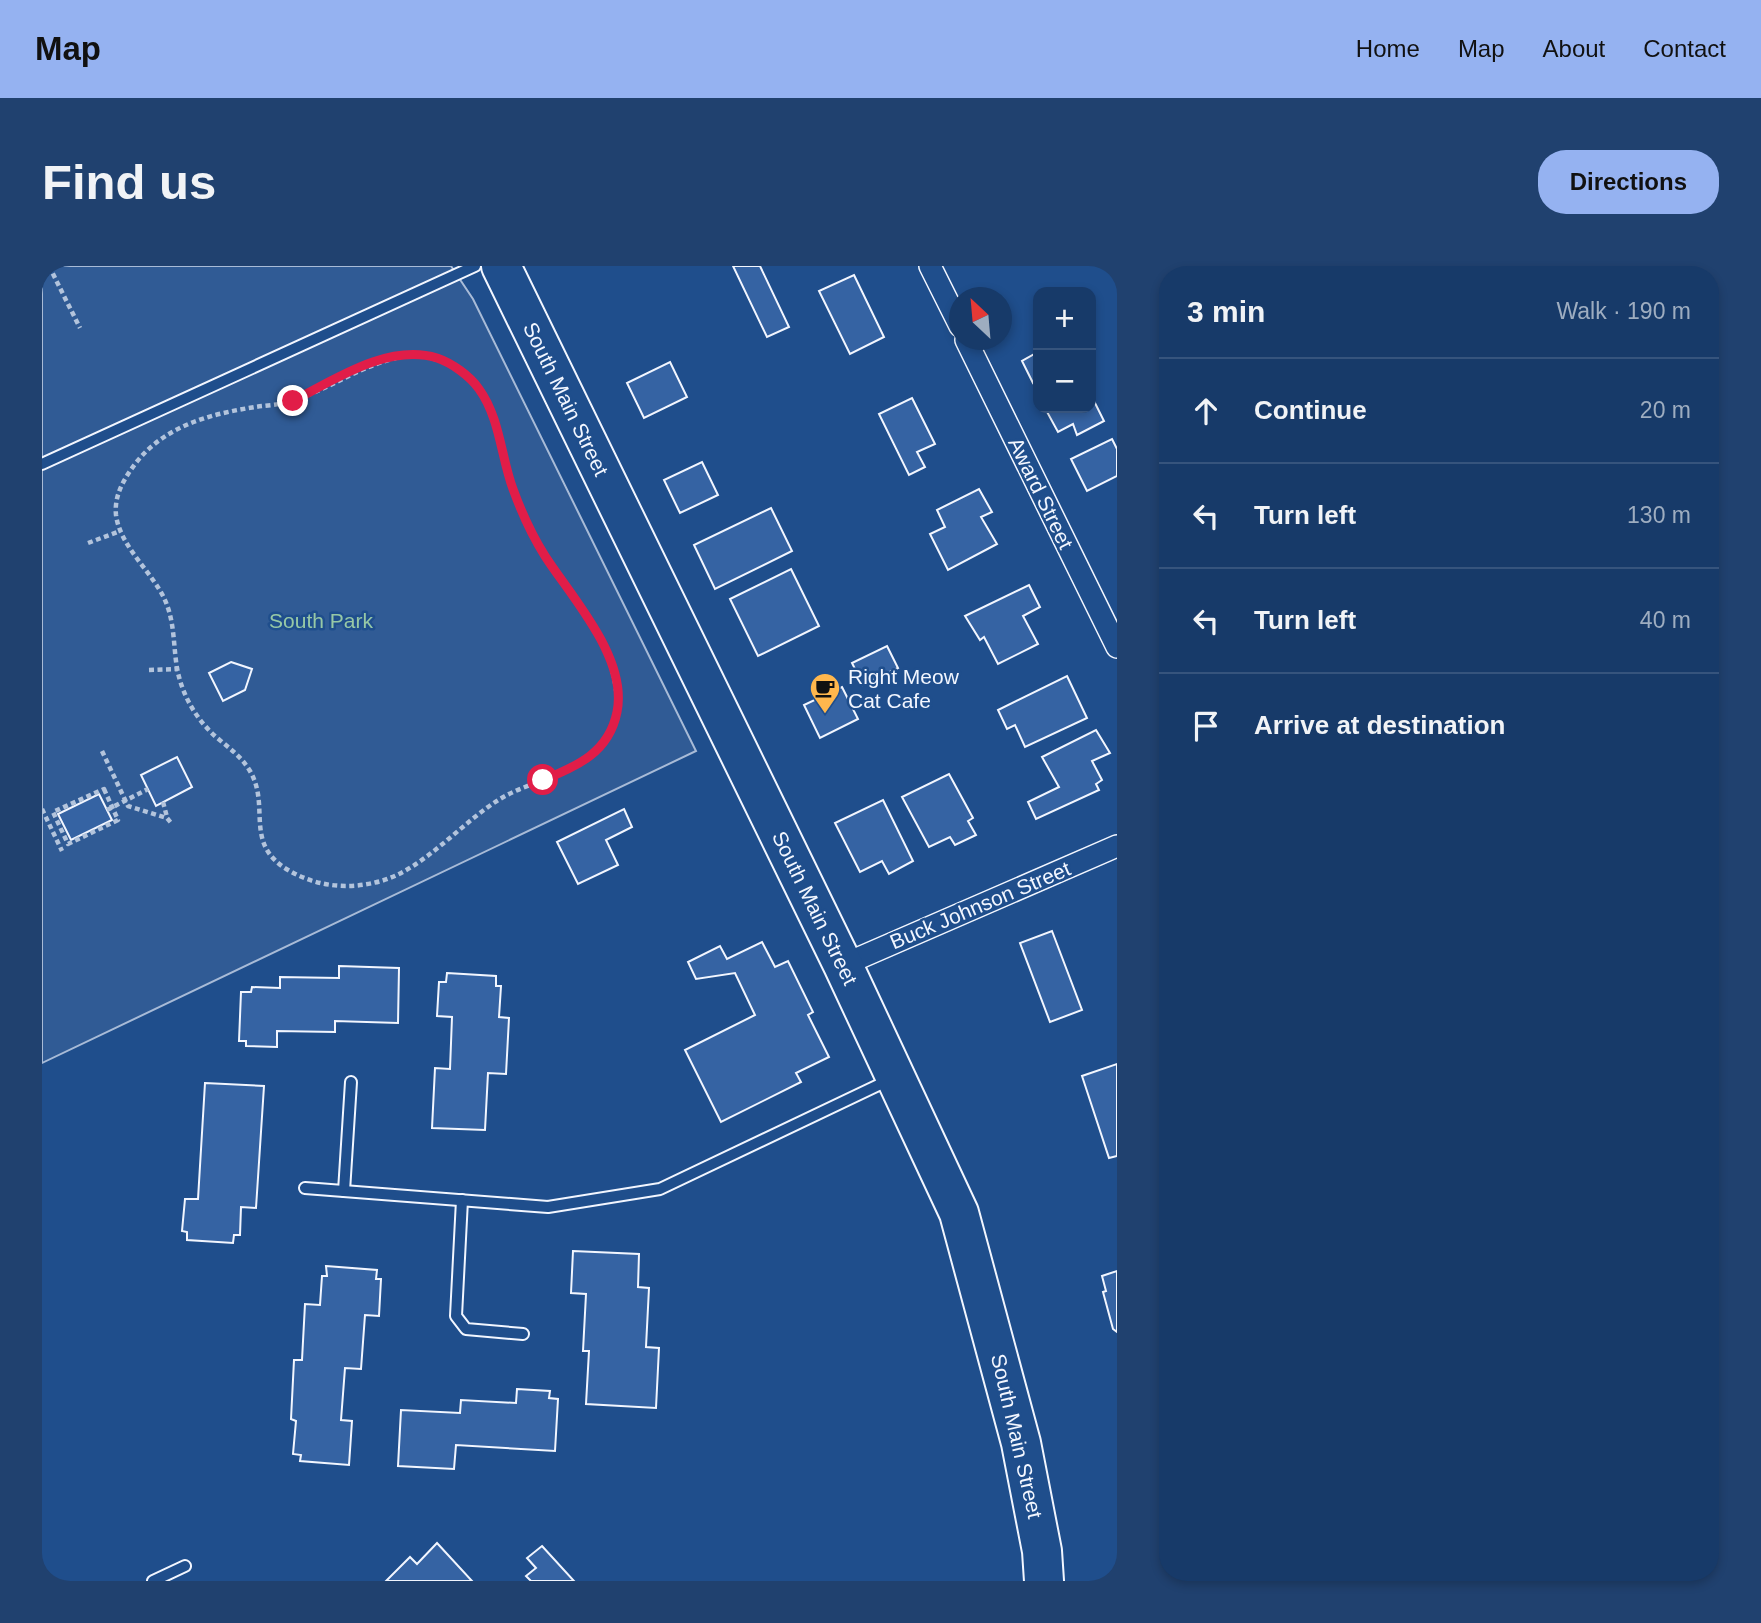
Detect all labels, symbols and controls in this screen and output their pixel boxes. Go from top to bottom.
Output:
text: Map [35,30,101,67]
text: Home [1356,35,1420,62]
text: Map [1458,35,1505,62]
text: About [1543,35,1605,62]
text: Contact [1643,35,1726,62]
button: Directions [1538,150,1719,214]
text: Find us [42,155,216,209]
north arrow [949,287,1012,350]
map controls [1033,287,1096,413]
button: + [1033,287,1096,350]
text: 3 min [1187,295,1265,328]
text: Walk · 190 m [1556,298,1691,324]
street label: South Main Street [519,318,613,480]
button: − [1033,350,1096,413]
route end [277,385,308,416]
icon: ahead [1187,392,1225,430]
text: Continue [1254,395,1367,425]
text: 20 m [1640,397,1691,423]
street label: Award Street [1004,434,1078,553]
icon: left [1187,497,1225,535]
text: Turn left [1254,500,1356,530]
text: 130 m [1627,502,1691,528]
icon: left [1187,602,1225,640]
text: Turn left [1254,605,1356,635]
text: 40 m [1640,607,1691,633]
park label: South Park [269,609,373,632]
place label: Right Meow Cat Cafe [848,665,960,712]
cafe icon: Right Meow Cat Cafe [808,671,842,715]
icon: arrive [1187,707,1225,745]
text: Arrive at destination [1254,710,1505,740]
route start [527,764,558,795]
street label: South Main Street [768,827,862,989]
street label: Buck Johnson Street [886,856,1074,953]
street label: South Main Street [987,1352,1047,1521]

